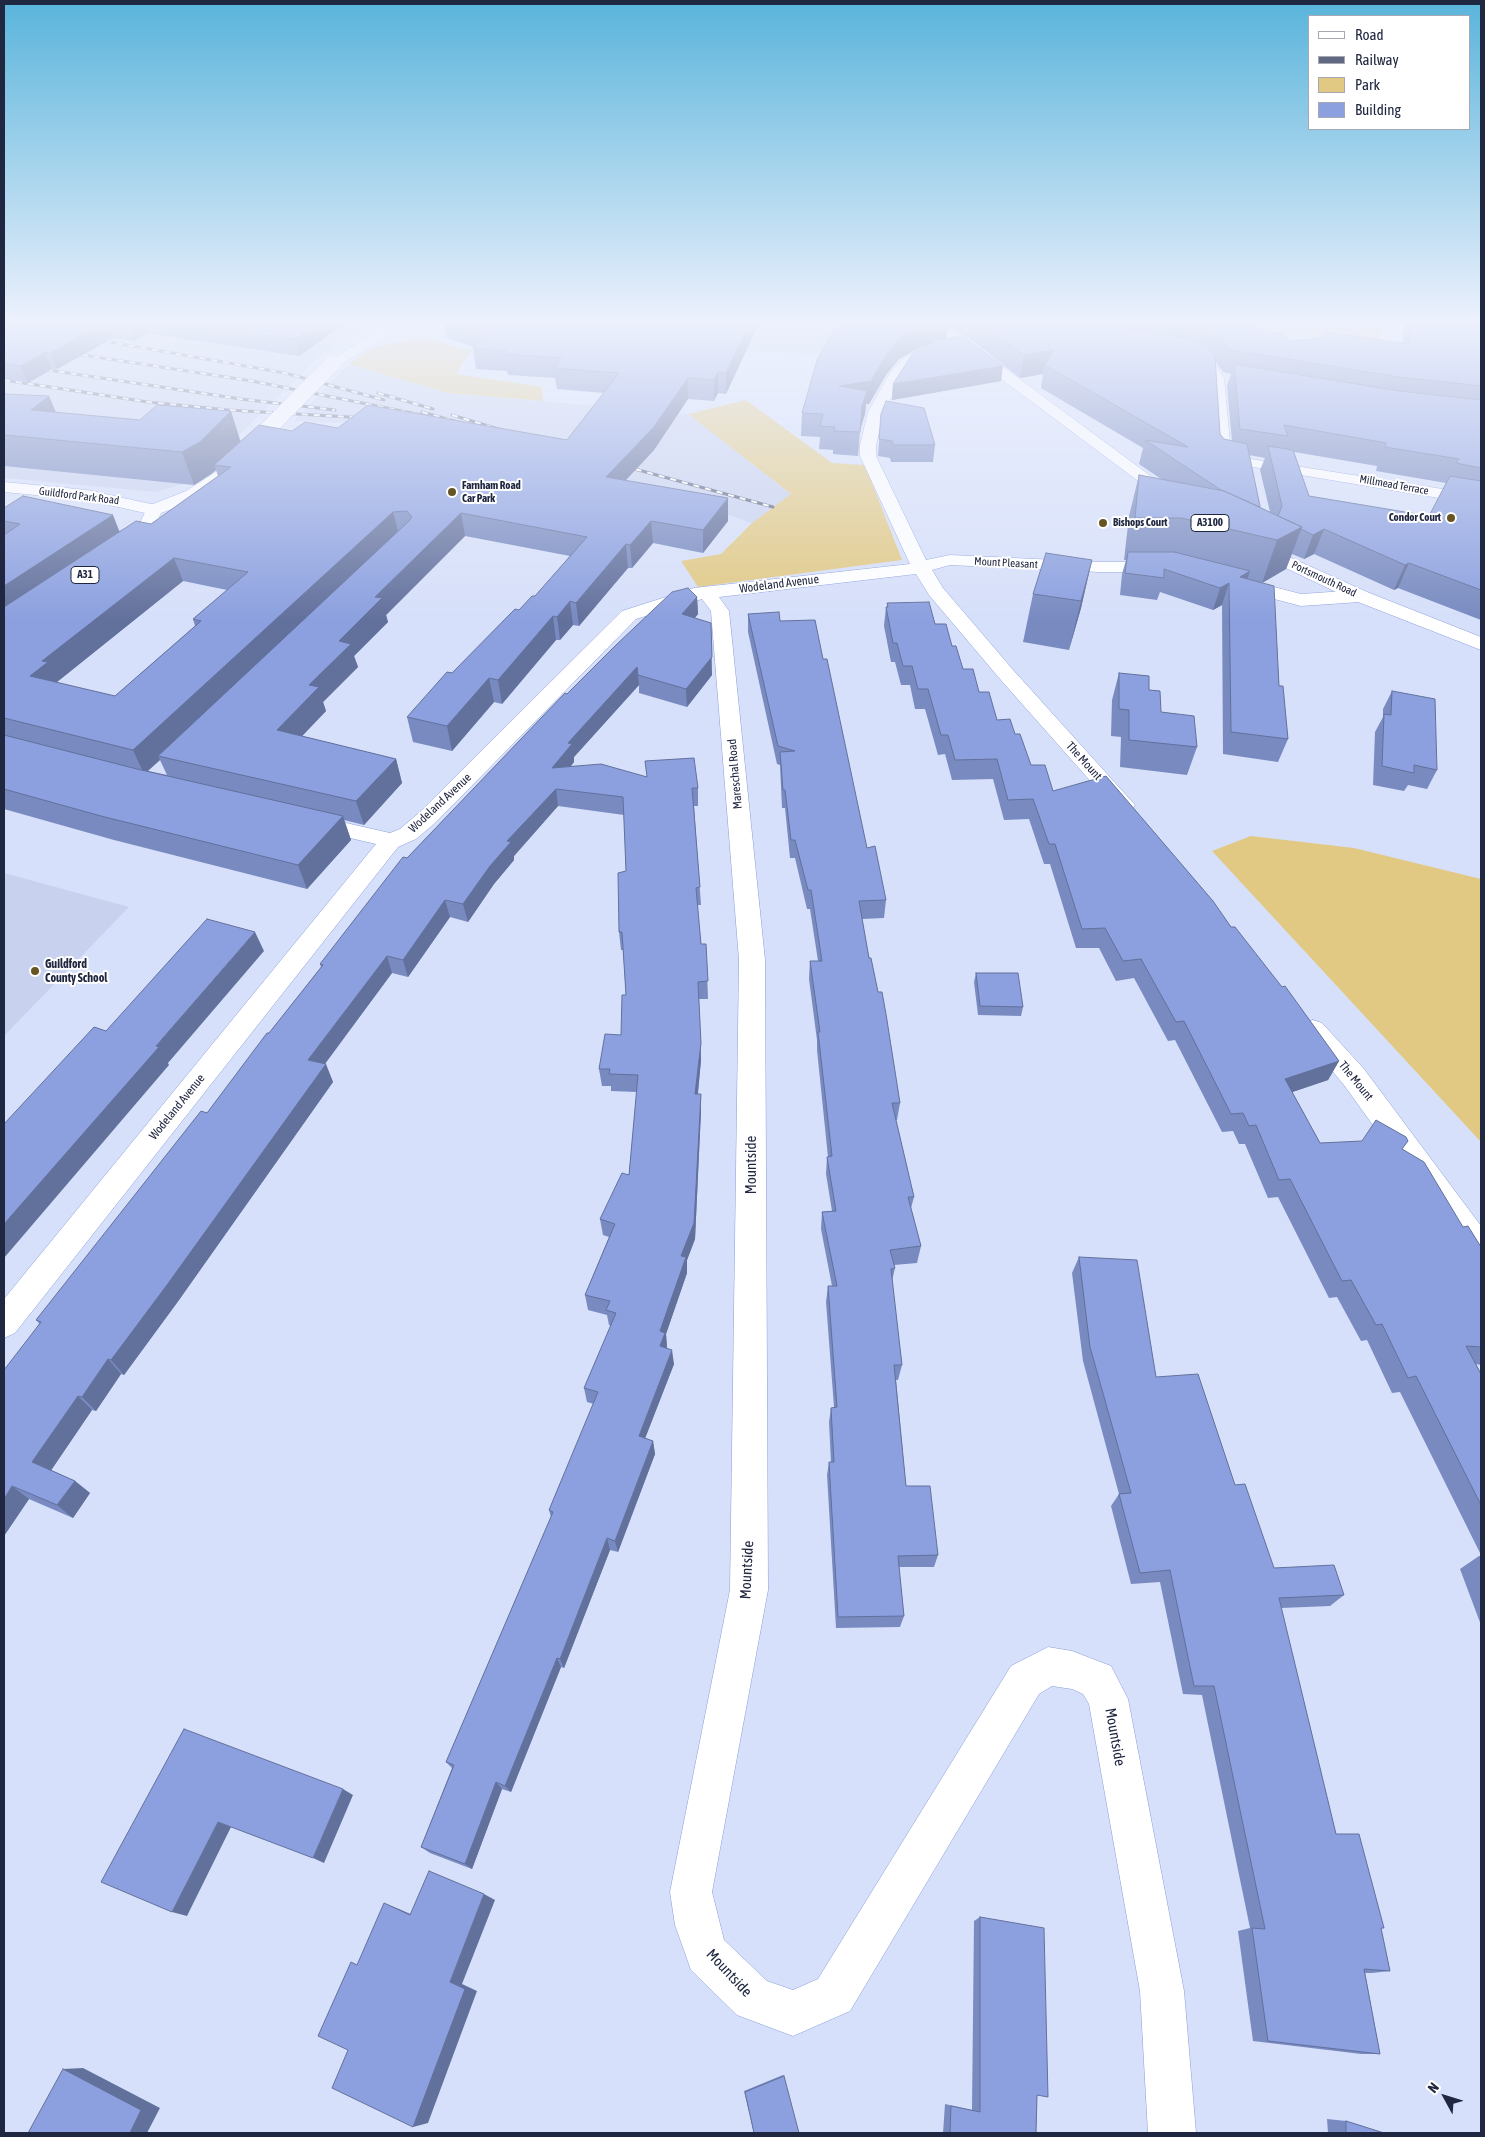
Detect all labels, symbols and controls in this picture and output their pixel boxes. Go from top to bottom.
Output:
legend [1308,15,1470,130]
text: Road [1355,26,1384,43]
text: Railway [1355,51,1399,68]
text: Park [1355,76,1380,93]
text: Building [1355,101,1401,118]
street label: Millmead Terrace [1358,472,1430,498]
place label: Farnham Road Car Park [462,479,521,505]
street label: Guildford Park Road [38,485,120,507]
marker: Farnham Road Car Park [446,486,458,498]
place label: Condor Court [1389,511,1441,525]
marker: Condor Court [1445,512,1457,524]
road number: A3100 [1191,514,1229,532]
place label: Bishops Court [1113,516,1167,530]
marker: Bishops Court [1097,517,1109,529]
street label: Mount Pleasant [974,555,1038,571]
street label: Portsmouth Road [1289,558,1359,600]
road number: A31 [71,566,99,584]
street label: Wodeland Avenue [738,572,820,596]
street label: Mareschal Road [725,738,745,810]
street label: The Mount [1063,739,1105,783]
street label: Wodeland Avenue [406,770,474,836]
place label: Guildford County School [45,957,107,985]
marker: Guildford County School [29,965,41,977]
street label: The Mount [1336,1058,1376,1104]
street label: Wodeland Avenue [146,1071,208,1143]
street label: Mountside [742,1136,760,1194]
street label: Mountside [736,1540,758,1600]
street label: Mountside [1101,1707,1129,1767]
street label: Mountside [702,1945,756,2001]
north arrow [1420,2072,1470,2122]
text: N [1425,2079,1442,2096]

